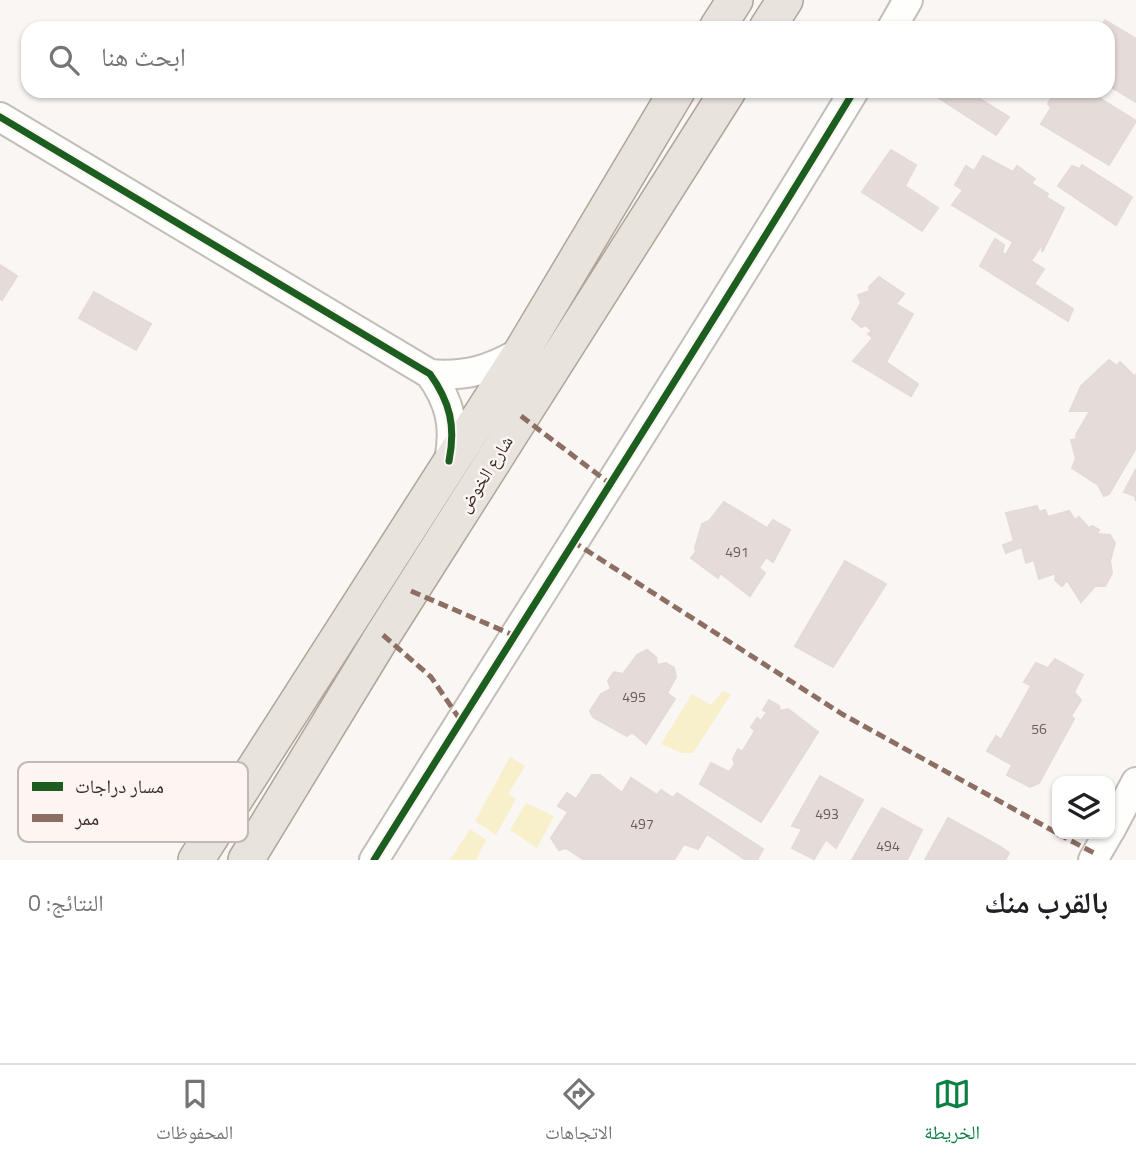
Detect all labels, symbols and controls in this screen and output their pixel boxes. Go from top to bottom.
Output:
search box [21,21,1115,98]
text: ابحث هنا [101,37,186,76]
icon: search [45,41,83,79]
street label: شارع الخوض [451,430,519,518]
house number: 491 [725,541,749,562]
house number: 495 [622,686,646,707]
house number: 56 [1031,718,1047,739]
legend [18,762,248,842]
text: مسار دراجات [75,771,164,800]
map controls [1052,776,1115,839]
button: layers [1052,776,1115,839]
text: ممر [74,803,99,832]
house number: 493 [815,803,839,824]
house number: 497 [630,813,654,834]
house number: 494 [876,835,900,856]
text: بالقرب منك [984,879,1108,925]
text: النتائج: 0 [28,885,104,920]
tab: المحفوظات [156,1075,233,1151]
tab: الاتجاهات [545,1075,612,1151]
tab: الخريطة [924,1075,980,1151]

